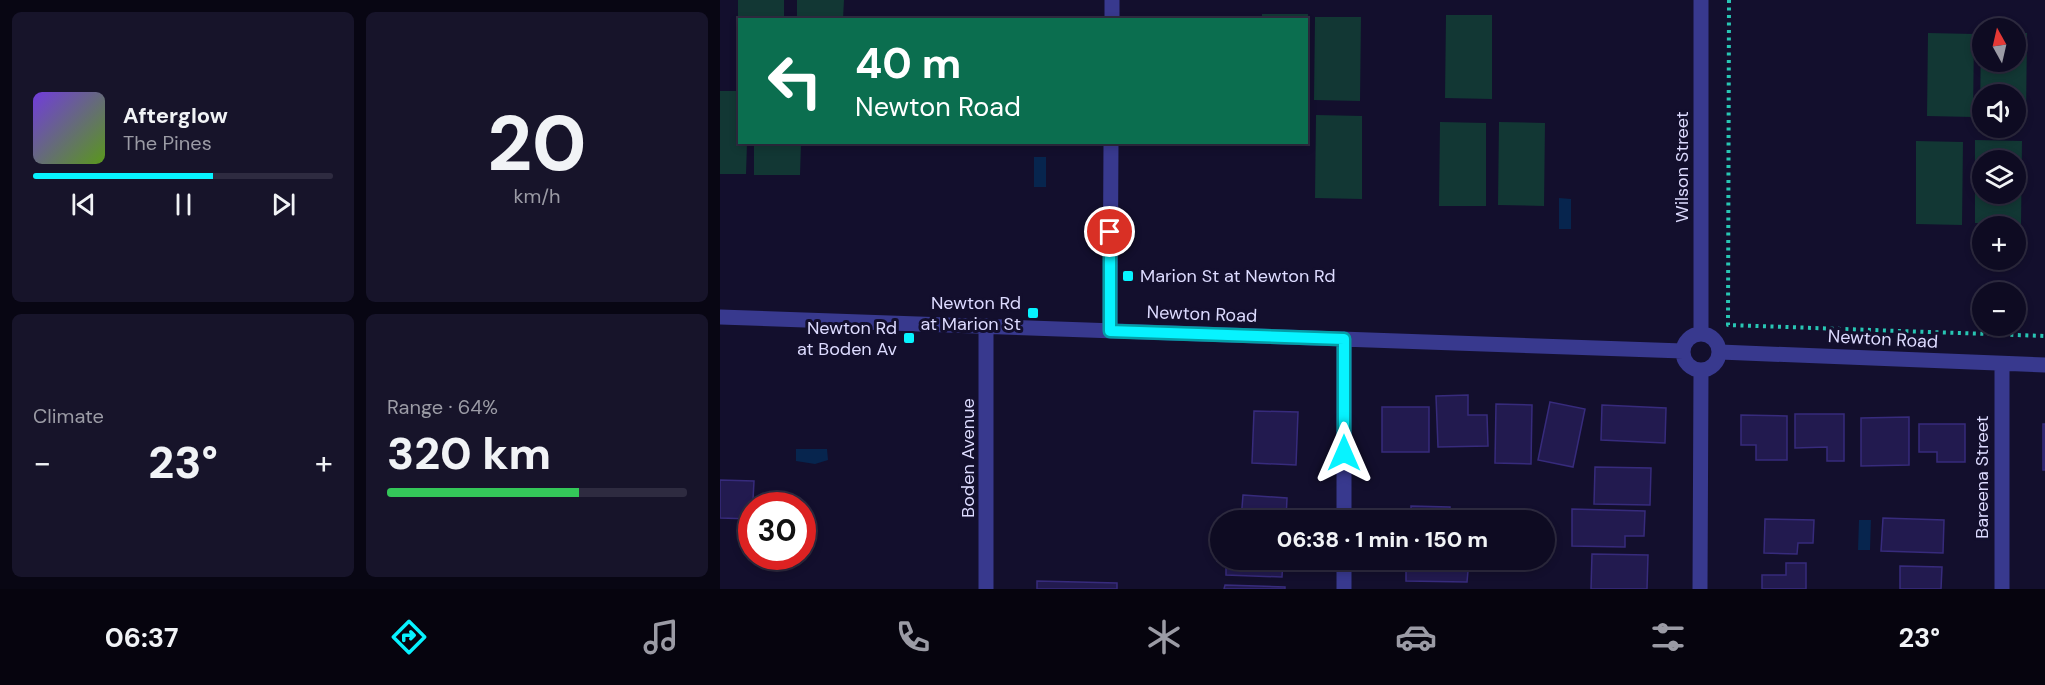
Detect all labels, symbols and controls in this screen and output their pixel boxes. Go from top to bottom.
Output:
north arrow [1972,18,2026,72]
map controls [1972,18,2026,336]
text: 40 m [855,36,961,91]
icon: left [756,42,834,120]
button: sound [1972,84,2026,138]
text: Newton Road [855,89,1021,124]
text: 20 [487,93,587,194]
text: Afterglow [123,101,228,130]
street label: Wilson Street [1670,111,1694,223]
text: The Pines [123,130,212,156]
button: layers [1972,150,2026,204]
text: km/h [513,183,561,209]
icon: previous [67,188,100,221]
icon: pause [167,188,200,221]
icon: next [267,188,300,221]
pin [1084,206,1135,257]
icon: arrive [1093,215,1126,248]
button: + [1972,216,2026,270]
place label: Marion St at Newton Rd [1140,264,1335,288]
marker: Marion St at Newton Rd [1121,269,1135,283]
button: − [1972,282,2026,336]
place label: Newton Rd at Marion St [920,291,1021,336]
street label: Newton Road [1146,300,1258,328]
marker: Newton Rd at Marion St [1026,306,1040,320]
place label: Newton Rd at Boden Av [797,316,898,361]
street label: Newton Road [1827,324,1939,354]
marker: Newton Rd at Boden Av [902,331,916,345]
text: Range · 64% [387,394,498,420]
street label: Boden Avenue [956,398,980,518]
text: Climate [33,403,104,429]
street label: Bareena Street [1970,415,1994,539]
position arrow [1312,421,1376,485]
text: 320 km [387,424,551,483]
text: 23° [148,433,218,492]
text: − [33,441,51,484]
text: + [315,441,333,484]
speed limit sign: 30 [738,492,816,570]
text: 06:38 · 1 min · 150 m [1277,525,1488,554]
icon: directions [388,616,430,658]
icon: music [640,616,682,658]
icon: phone [892,616,934,658]
icon: climate [1143,616,1185,658]
icon: car [1395,616,1437,658]
icon: filters [1647,616,1689,658]
text: 06:37 [105,620,178,655]
text: 23° [1898,620,1940,655]

